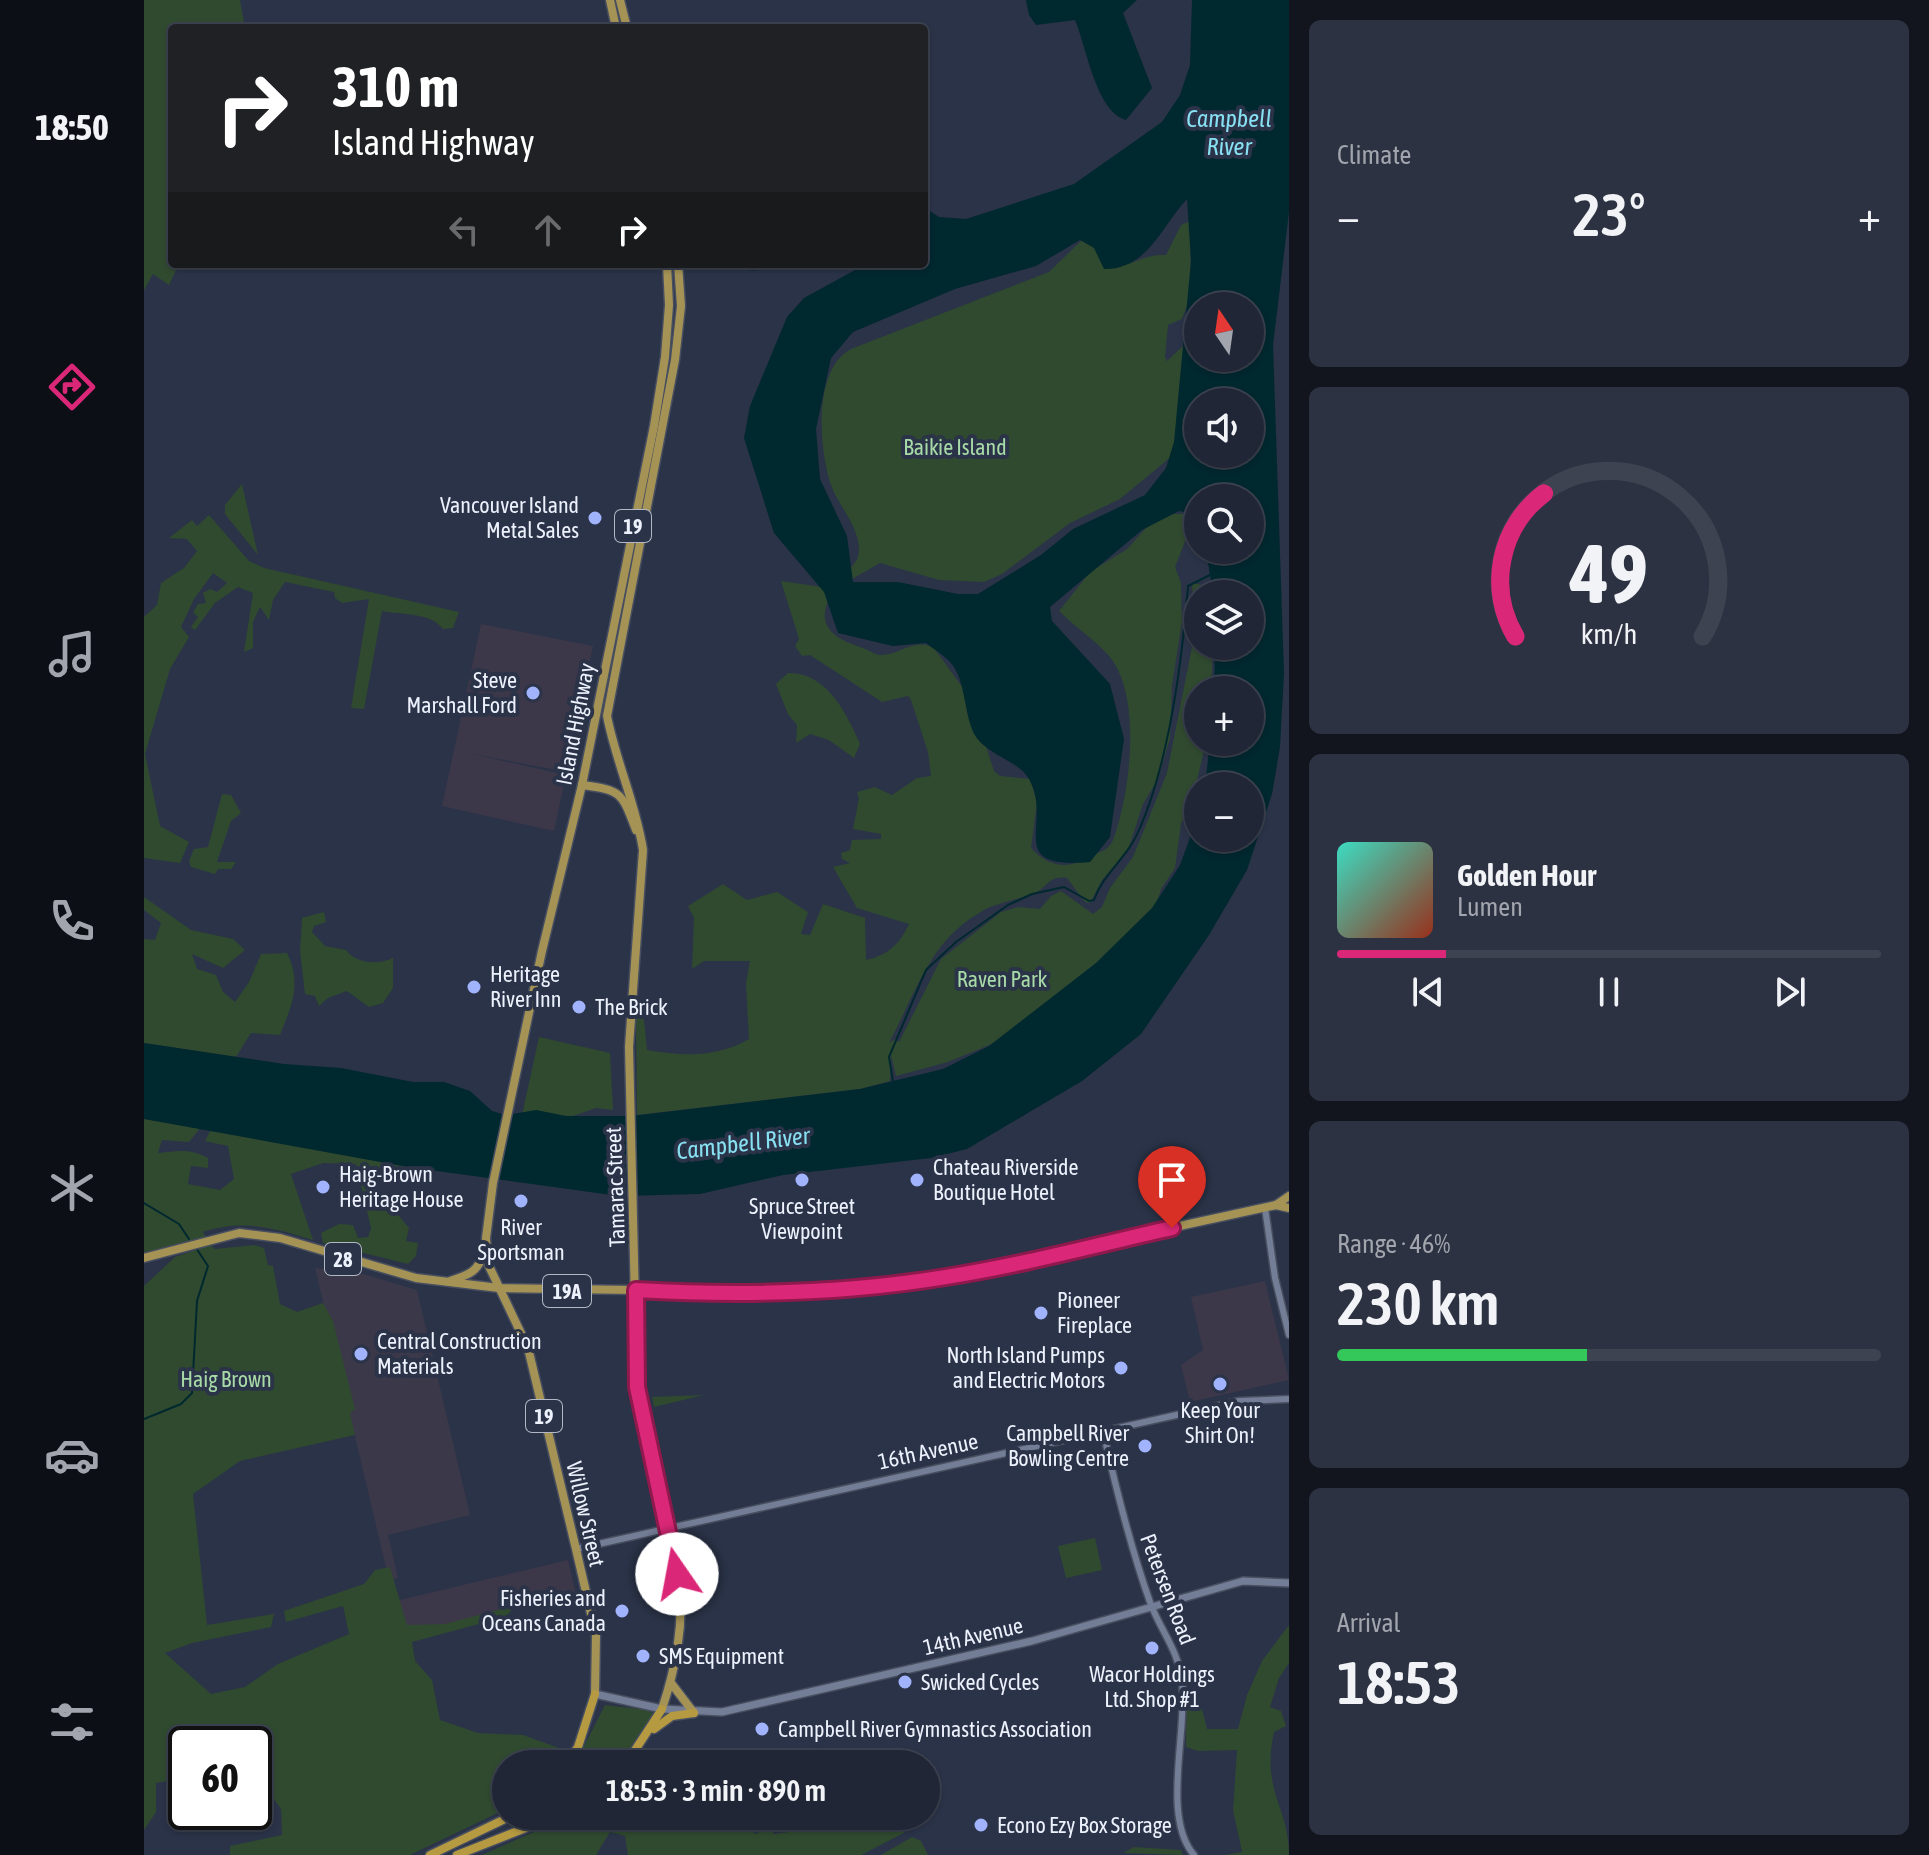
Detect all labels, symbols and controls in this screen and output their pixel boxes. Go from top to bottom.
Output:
text: 310 m [332,55,459,119]
icon: right [200,56,304,160]
water label: Campbell River [1186,105,1272,160]
text: 18:50 [35,106,109,148]
text: Island Highway [332,121,534,163]
text: Climate [1337,140,1411,170]
text: 23° [1573,180,1645,249]
text: − [1337,190,1360,240]
text: + [1858,190,1881,240]
icon: left [442,208,486,252]
icon: ahead [526,208,570,252]
icon: right [610,208,654,252]
north arrow [1184,292,1264,372]
map controls [1184,292,1264,852]
icon: directions [44,359,100,415]
button: sound [1184,388,1264,468]
park label: Baikie Island [903,434,1007,460]
button: search [1184,484,1264,564]
place label: Vancouver Island Metal Sales [440,492,579,543]
marker: Vancouver Island Metal Sales [586,509,604,527]
road number: 19 [615,510,651,542]
text: 49 [1569,524,1648,620]
button: layers [1184,580,1264,660]
text: km/h [1581,617,1637,650]
icon: music [44,626,100,682]
street label: Island Highway [550,661,600,787]
place label: Steve Marshall Ford [407,667,517,718]
button: + [1184,676,1264,756]
marker: Steve Marshall Ford [524,684,542,702]
button: − [1184,772,1264,852]
text: Golden Hour [1457,858,1596,892]
text: Lumen [1457,892,1523,922]
icon: phone [44,893,100,949]
place label: Heritage River Inn [490,961,561,1012]
park label: Raven Park [957,966,1048,992]
icon: previous [1406,970,1450,1014]
icon: pause [1587,970,1631,1014]
icon: next [1768,970,1812,1014]
marker: Heritage River Inn [465,978,483,996]
place label: The Brick [595,994,668,1020]
marker: The Brick [570,998,588,1016]
water label: Campbell River [675,1121,812,1165]
street label: Tamarac Street [600,1127,630,1247]
pin [1138,1146,1206,1228]
place label: Chateau Riverside Boutique Hotel [933,1154,1078,1205]
icon: arrive [1150,1158,1194,1202]
icon: climate [44,1160,100,1216]
place label: Haig-Brown Heritage House [339,1161,463,1212]
marker: Spruce Street Viewpoint [793,1171,811,1189]
marker: Chateau Riverside Boutique Hotel [908,1171,926,1189]
marker: Haig-Brown Heritage House [314,1178,332,1196]
marker: River Sportsman [512,1192,530,1210]
place label: Spruce Street Viewpoint [749,1193,855,1244]
place label: River Sportsman [477,1214,565,1265]
text: Range · 46% [1337,1229,1450,1259]
road number: 28 [325,1243,361,1275]
text: 230 km [1337,1269,1499,1338]
road number: 19A [543,1275,591,1307]
place label: Pioneer Fireplace [1057,1287,1132,1338]
marker: Pioneer Fireplace [1032,1304,1050,1322]
place label: Central Construction Materials [377,1328,542,1379]
place label: North Island Pumps and Electric Motors [946,1342,1105,1393]
marker: Central Construction Materials [352,1345,370,1363]
marker: North Island Pumps and Electric Motors [1112,1359,1130,1377]
park label: Haig Brown [180,1366,272,1392]
marker: Keep Your Shirt On! [1211,1375,1229,1393]
place label: Keep Your Shirt On! [1180,1397,1260,1448]
road number: 19 [526,1400,562,1432]
place label: Campbell River Bowling Centre [1006,1420,1130,1471]
icon: car [44,1427,100,1483]
street label: 16th Avenue [876,1428,980,1474]
marker: Campbell River Bowling Centre [1136,1437,1154,1455]
street label: Willow Street [561,1459,611,1569]
street label: Petersen Road [1135,1530,1201,1648]
position arrow [635,1532,719,1616]
place label: Fisheries and Oceans Canada [482,1585,606,1636]
marker: Fisheries and Oceans Canada [613,1602,631,1620]
text: Arrival [1337,1608,1401,1638]
street label: 14th Avenue [921,1612,1025,1660]
marker: Wacor Holdings Ltd. Shop #1 [1143,1639,1161,1657]
place label: SMS Equipment [659,1643,784,1669]
marker: SMS Equipment [634,1647,652,1665]
text: 18:53 [1337,1648,1460,1717]
place label: Wacor Holdings Ltd. Shop #1 [1089,1661,1215,1712]
place label: Swicked Cycles [921,1669,1039,1695]
marker: Swicked Cycles [896,1673,914,1691]
icon: filters [44,1694,100,1750]
place label: Campbell River Gymnastics Association [778,1716,1092,1742]
marker: Campbell River Gymnastics Association [753,1720,771,1738]
speed limit sign: 60 [168,1726,272,1830]
text: 18:53 · 3 min · 890 m [606,1773,826,1807]
place label: Econo Ezy Box Storage [997,1812,1172,1838]
marker: Econo Ezy Box Storage [972,1816,990,1834]

